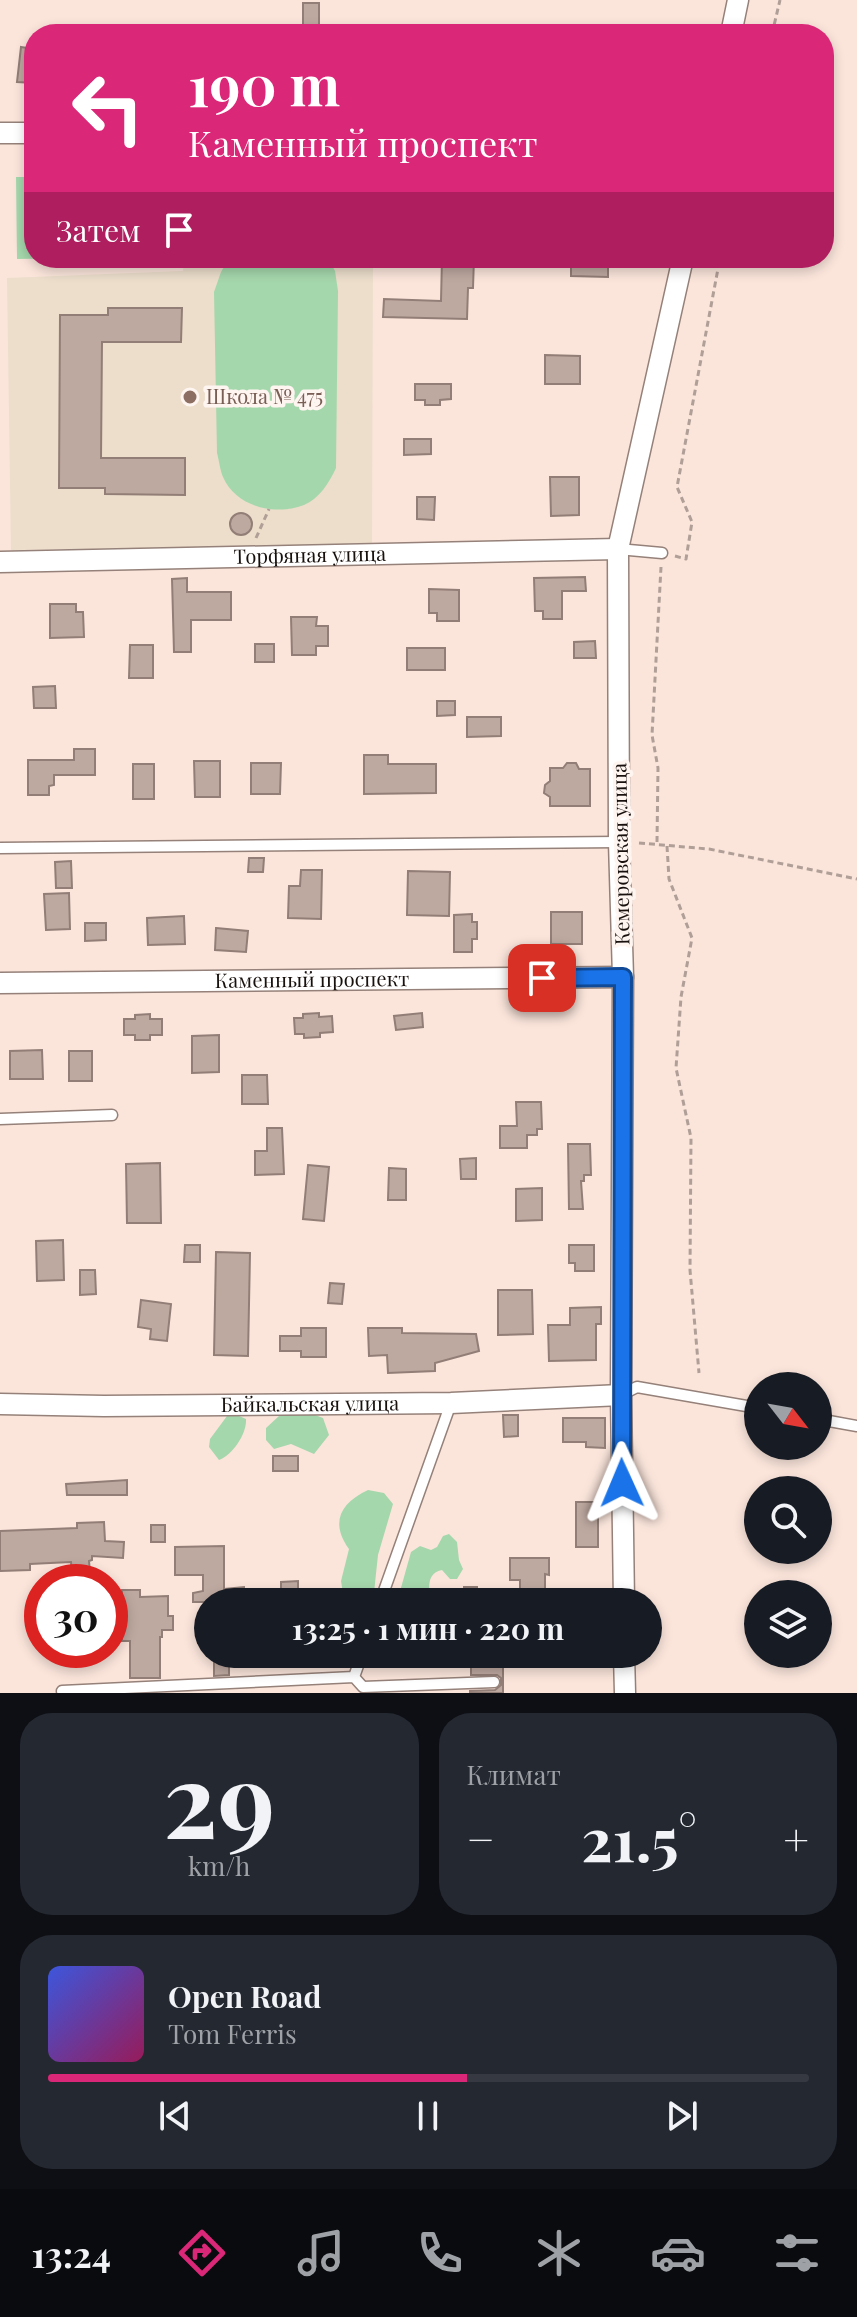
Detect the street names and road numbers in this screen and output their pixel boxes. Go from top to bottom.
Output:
street label: Торфяная улица [233,539,386,569]
street label: Кемеровская улица [604,763,635,945]
street label: Каменный проспект [215,964,409,993]
street label: Байкальская улица [221,1388,399,1417]

